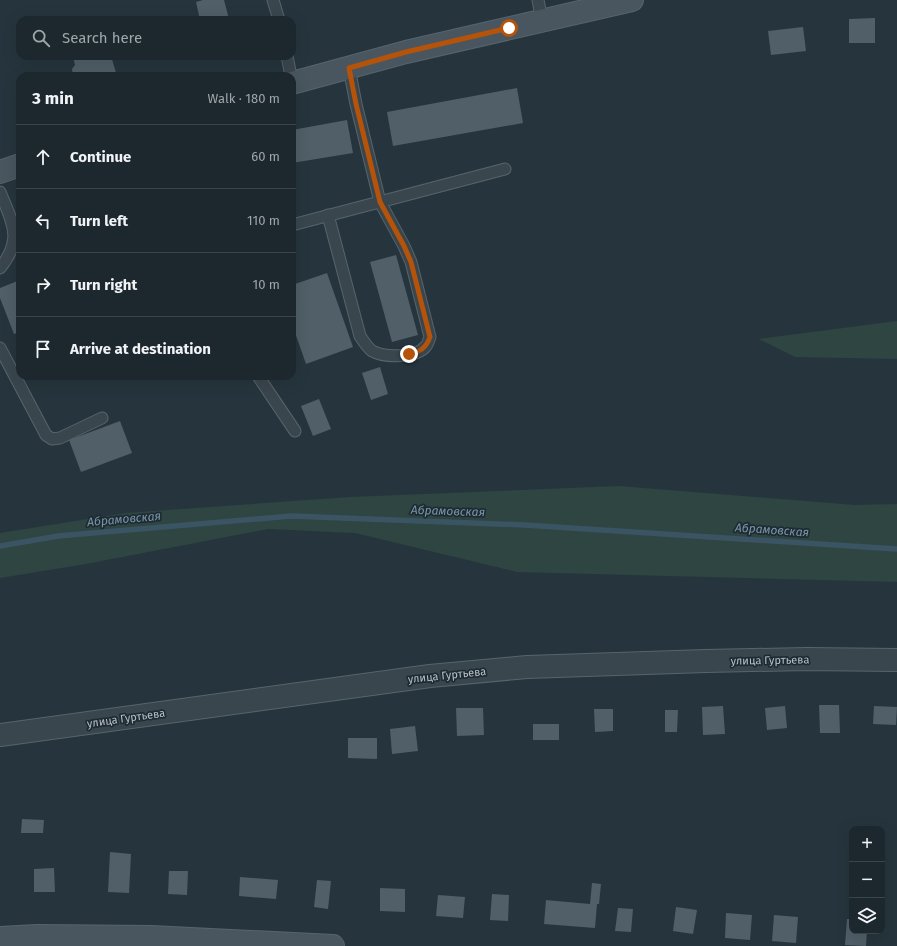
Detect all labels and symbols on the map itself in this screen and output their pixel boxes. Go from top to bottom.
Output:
route start [500,19,518,37]
route end [400,345,418,363]
water label: Абрамовская [410,503,485,519]
water label: Абрамовская [85,509,162,529]
water label: Абрамовская [734,520,809,540]
street label: улица Гуртьева [731,653,809,668]
street label: улица Гуртьева [407,665,487,686]
street label: улица Гуртьева [86,707,166,730]

